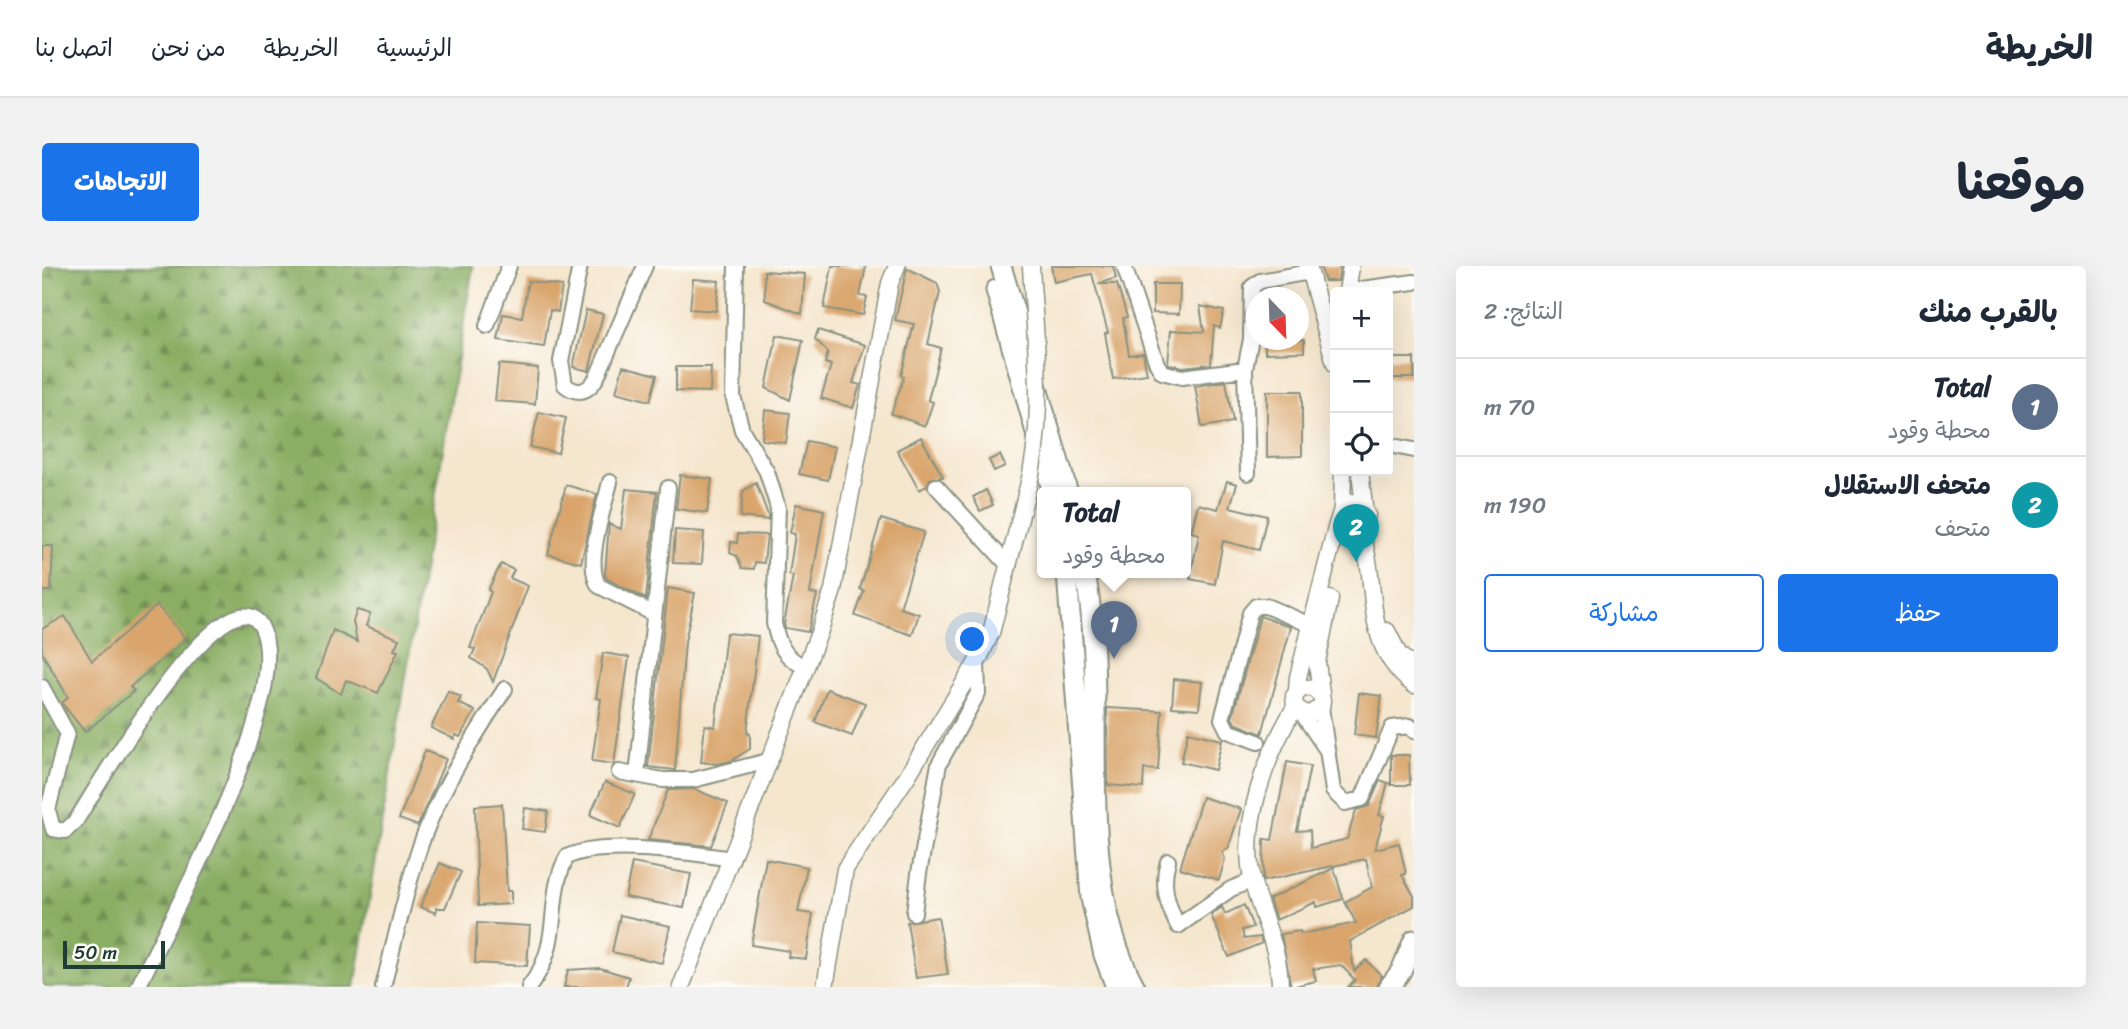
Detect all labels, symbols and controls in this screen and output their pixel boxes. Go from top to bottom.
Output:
text: الخريطة [1986,19,2093,77]
text: اتصل بنا [35,27,113,69]
text: من نحن [151,27,226,69]
text: الخريطة [264,27,339,69]
text: الرئيسية [377,27,452,69]
text: موقعنا [1956,139,2086,226]
button: الاتجاهات [42,143,199,221]
text: بالقرب منك [1919,285,2058,339]
north arrow [1246,287,1309,350]
map controls [1330,287,1393,476]
button: + [1330,287,1393,350]
text: النتائج: 2 [1484,291,1563,332]
button: − [1330,350,1393,413]
text: Total [1934,364,1991,410]
text: 70 m [1484,387,1535,428]
text: 1 [2030,387,2040,428]
text: محطة وقود [1888,410,1991,451]
button: locate [1330,413,1393,476]
text: متحف الاستقلال [1824,462,1991,508]
text: 190 m [1484,485,1546,526]
text: 2 [2028,485,2042,526]
popup [1037,487,1191,578]
text: Total [1062,489,1119,535]
pin: 2 [1333,504,1379,562]
text: متحف [1935,508,1991,549]
text: محطة وقود [1062,535,1166,576]
button: مشاركة [1484,574,1764,652]
button: حفظ [1778,574,2058,652]
pin: 1 [1091,601,1137,659]
your location [955,622,989,656]
text: 50 m [74,936,117,969]
scale bar [63,938,164,970]

